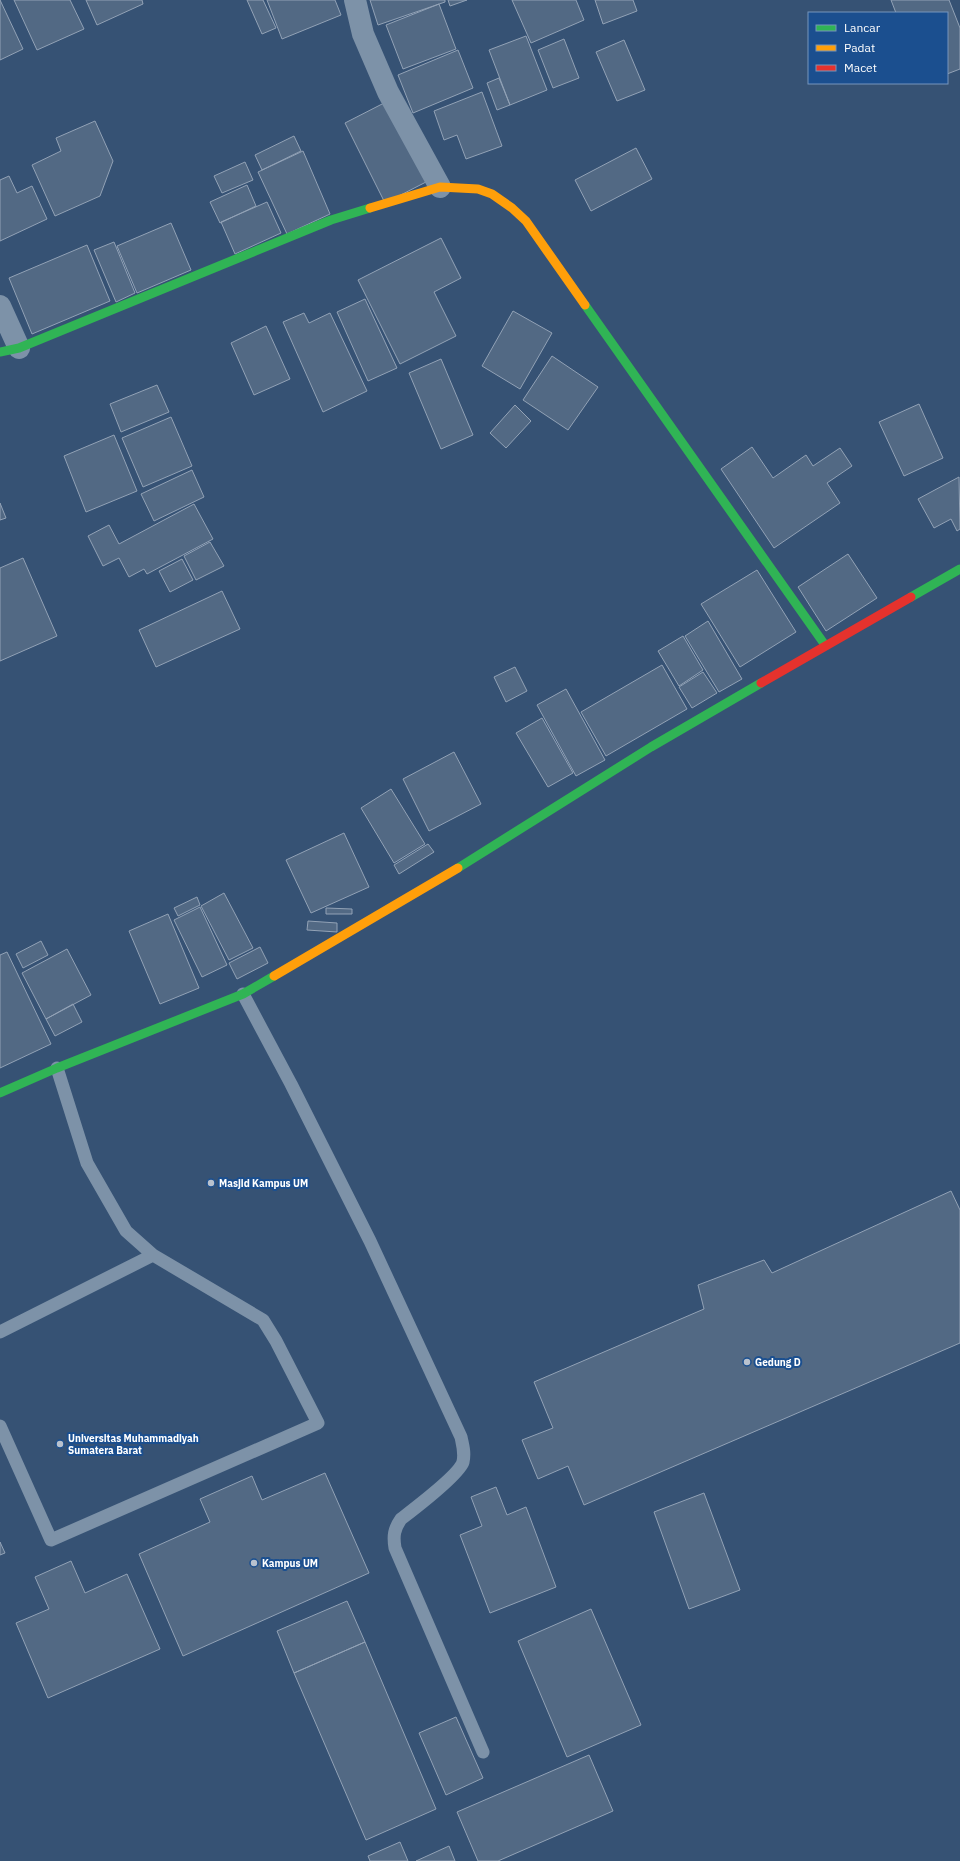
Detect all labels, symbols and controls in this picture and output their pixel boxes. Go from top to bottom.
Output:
legend [808,12,948,84]
text: Lancar [844,20,881,35]
text: Padat [844,40,875,55]
text: Macet [844,60,877,75]
place label: Masjid Kampus UM [219,1177,308,1190]
marker: Masjid Kampus UM [206,1178,216,1188]
place label: Gedung D [755,1356,801,1369]
marker: Gedung D [742,1357,752,1367]
place label: Universitas Muhammadiyah Sumatera Barat [68,1432,199,1457]
marker: Universitas Muhammadiyah Sumatera Barat [55,1439,65,1449]
place label: Kampus UM [262,1557,318,1570]
marker: Kampus UM [249,1558,259,1568]

